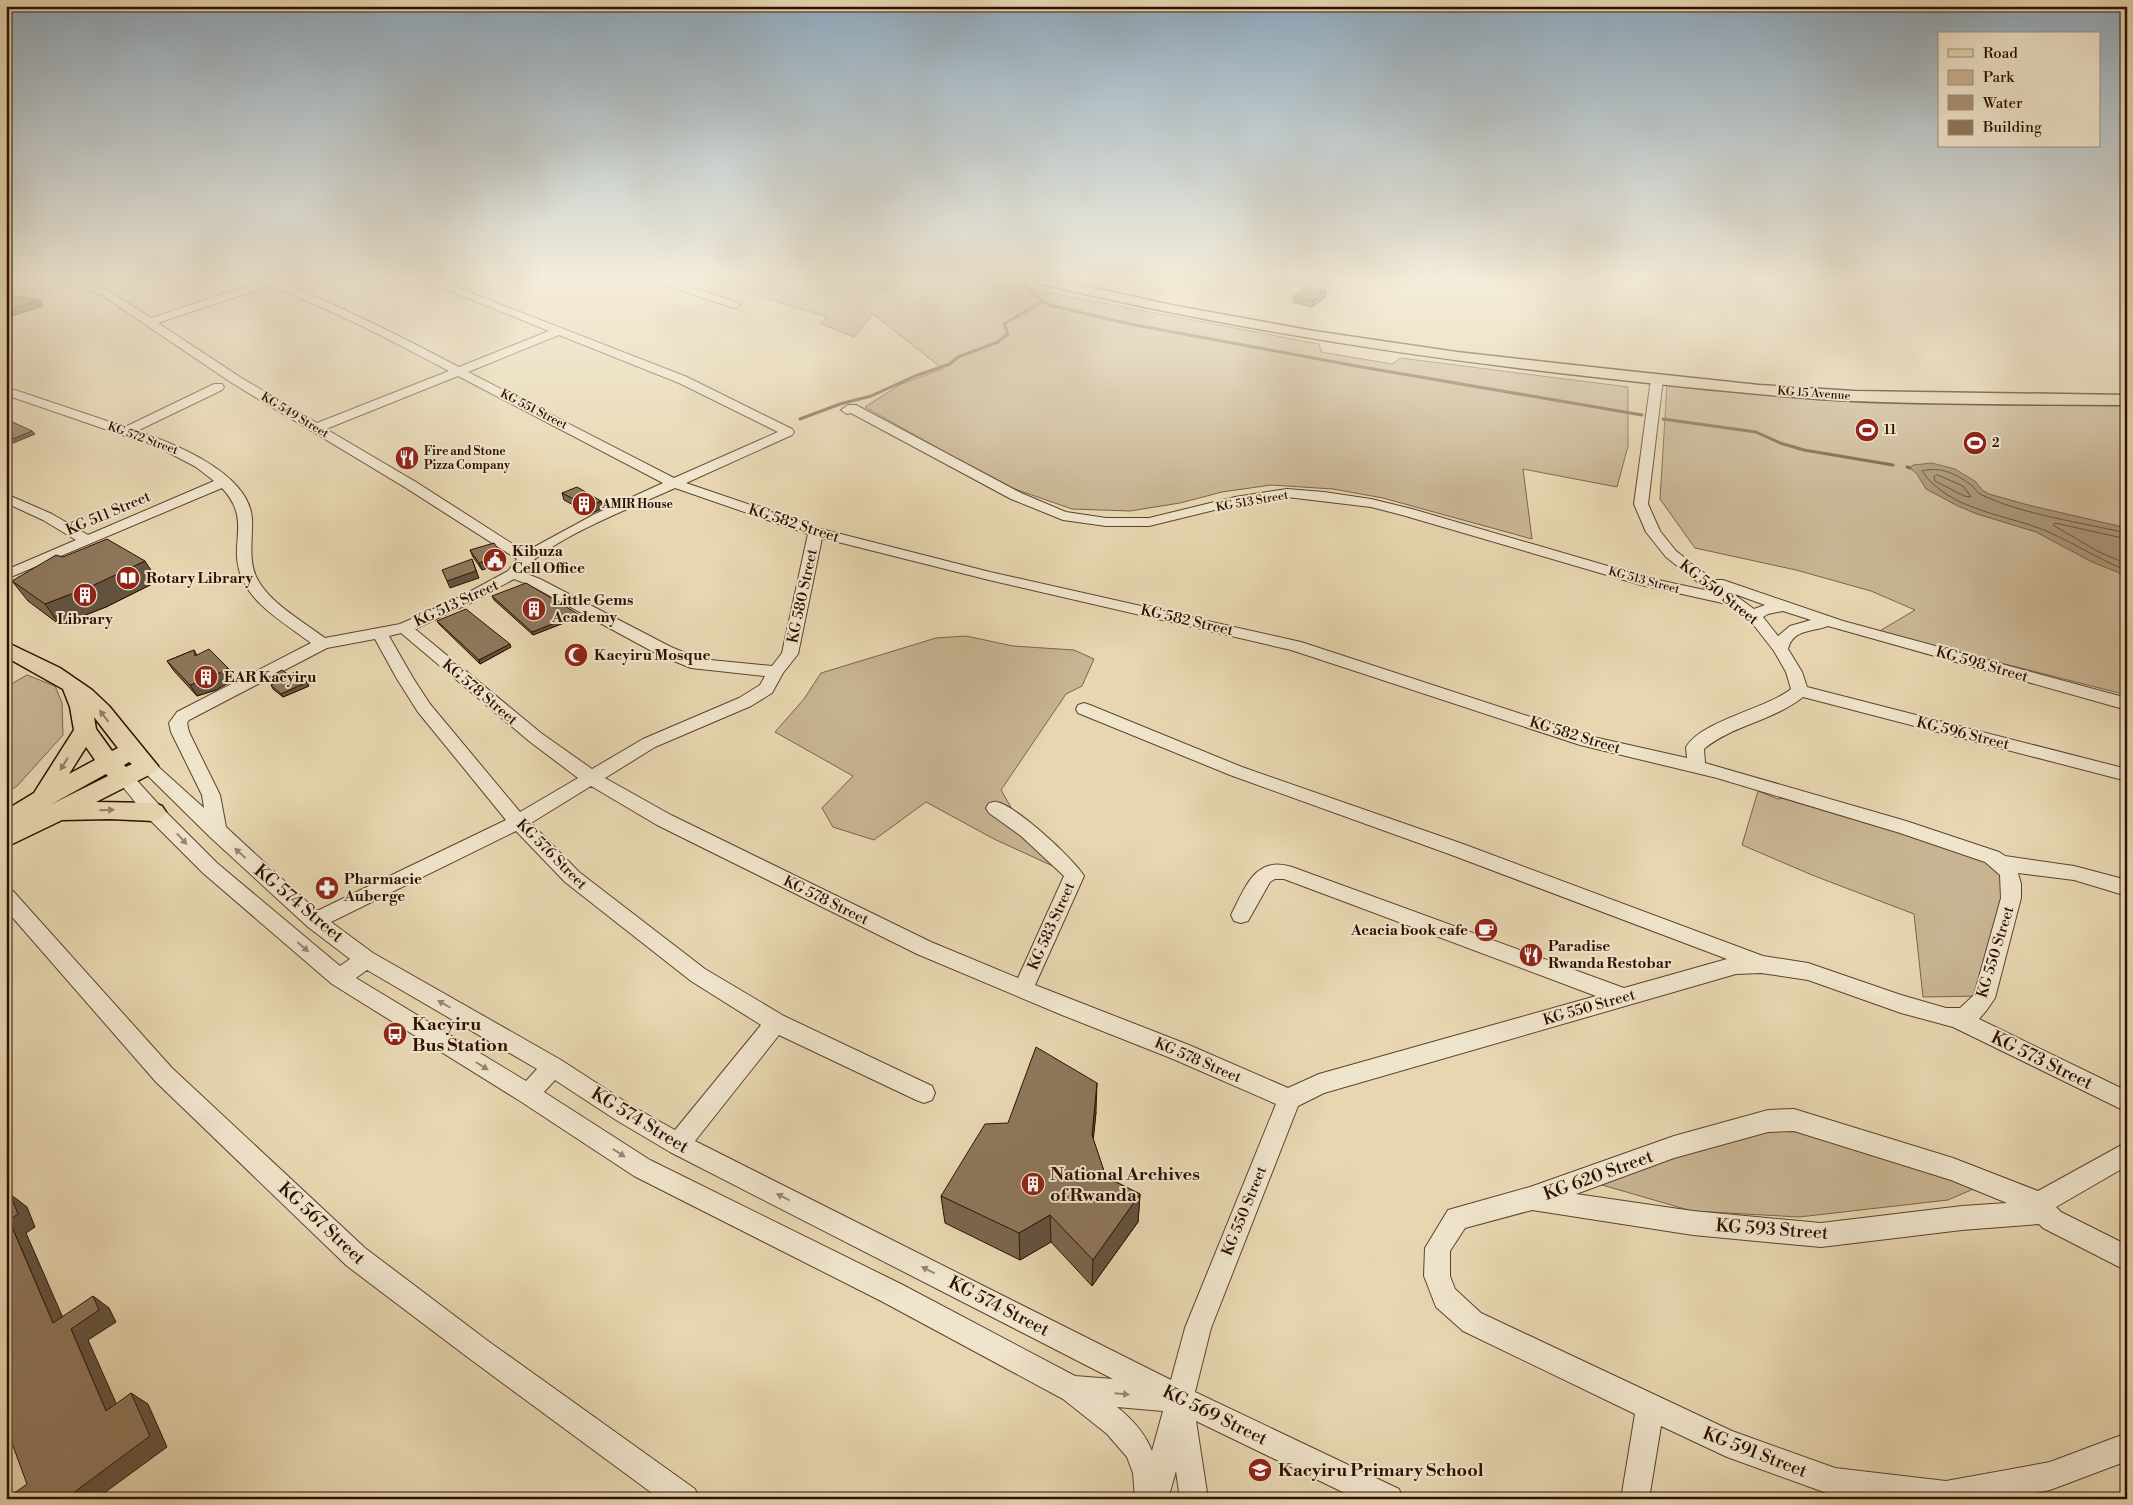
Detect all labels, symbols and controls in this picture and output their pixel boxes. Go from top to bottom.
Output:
legend [1938,32,2100,148]
text: Road [1983,44,2018,63]
text: Park [1983,68,2015,87]
text: Water [1982,94,2023,113]
text: Building [1982,118,2042,137]
street label: KG 15 Avenue [1777,383,1851,404]
street label: KG 551 Street [498,386,570,433]
street label: KG 549 Street [258,389,332,442]
sports icon: 11 [1854,417,1880,443]
street label: KG 572 Street [106,419,181,458]
place label: 11 [1884,423,1896,438]
sports icon: 2 [1962,430,1988,456]
place label: 2 [1992,436,2000,451]
place label: Fire and Stone Pizza Company [424,444,511,473]
restaurant icon: Fire and Stone Pizza Company [394,445,420,471]
street label: KG 511 Street [63,487,154,540]
street label: KG 513 Street [1215,488,1290,515]
building icon: AMIR House [571,491,597,517]
place label: AMIR House [601,497,674,512]
street label: KG 582 Street [746,500,842,547]
place label: Kibuza Cell Office [512,542,585,578]
public building icon: Kibuza Cell Office [482,547,508,573]
street label: KG 580 Street [783,547,822,645]
street label: KG 550 Street [1675,556,1762,630]
street label: KG 513 Street [1607,564,1682,597]
library icon: Rotary Library [115,565,141,591]
place label: Rotary Library [146,569,254,588]
street label: KG 513 Street [411,575,502,631]
building icon: Library [72,582,98,608]
place label: Little Gems Academy [551,591,633,627]
building icon: Little Gems Academy [521,596,547,622]
street label: KG 582 Street [1139,601,1236,641]
place label: Library [57,610,113,629]
mosque icon: Kacyiru Mosque [563,642,589,668]
street label: KG 598 Street [1934,642,2031,687]
place label: Kacyiru Mosque [594,646,711,665]
street label: KG 578 Street [438,655,522,730]
building icon: EAR Kacyiru [193,664,219,690]
place label: EAR Kacyiru [224,668,317,687]
one-way arrow [99,710,109,723]
street label: KG 582 Street [1527,713,1623,759]
street label: KG 596 Street [1915,713,2012,754]
one-way arrow [59,758,68,771]
one-way arrow [99,806,115,814]
street label: KG 576 Street [512,815,591,894]
one-way arrow [176,832,188,844]
one-way arrow [235,847,247,859]
street label: KG 574 Street [249,859,349,948]
place label: Pharmacie Auberge [343,870,422,906]
street label: KG 578 Street [780,872,872,930]
pharmacy icon: Pharmacie Auberge [314,875,340,901]
street label: KG 583 Street [1024,879,1080,973]
street label: KG 550 Street [1973,903,2019,1000]
cafe icon: Acacia book cafe [1473,917,1499,943]
place label: Acacia book cafe [1350,921,1468,940]
place label: Paradise Rwanda Restobar [1548,937,1672,973]
one-way arrow [297,941,310,952]
restaurant icon: Paradise Rwanda Restobar [1518,942,1544,968]
street label: KG 550 Street [1541,985,1638,1030]
one-way arrow [438,999,451,1008]
place label: Kacyiru Bus Station [412,1013,508,1057]
bus stop icon: Kacyiru Bus Station [382,1021,408,1047]
street label: KG 573 Street [1987,1026,2097,1095]
street label: KG 578 Street [1151,1034,1245,1088]
one-way arrow [475,1061,488,1070]
street label: KG 574 Street [587,1082,693,1159]
street label: KG 620 Street [1540,1145,1657,1206]
one-way arrow [612,1149,625,1158]
place label: National Archives of Rwanda [1050,1163,1200,1207]
street label: KG 550 Street [1218,1163,1271,1259]
building icon: National Archives of Rwanda [1020,1171,1046,1197]
street label: KG 567 Street [273,1177,371,1270]
one-way arrow [775,1193,790,1201]
street label: KG 593 Street [1715,1214,1830,1245]
one-way arrow [920,1266,935,1274]
street label: KG 574 Street [944,1271,1054,1342]
street label: KG 569 Street [1159,1380,1272,1451]
one-way arrow [1114,1390,1130,1398]
street label: KG 591 Street [1699,1422,1811,1483]
school or university icon: Kacyiru Primary School [1247,1457,1273,1483]
place label: Kacyiru Primary School [1278,1459,1484,1482]

